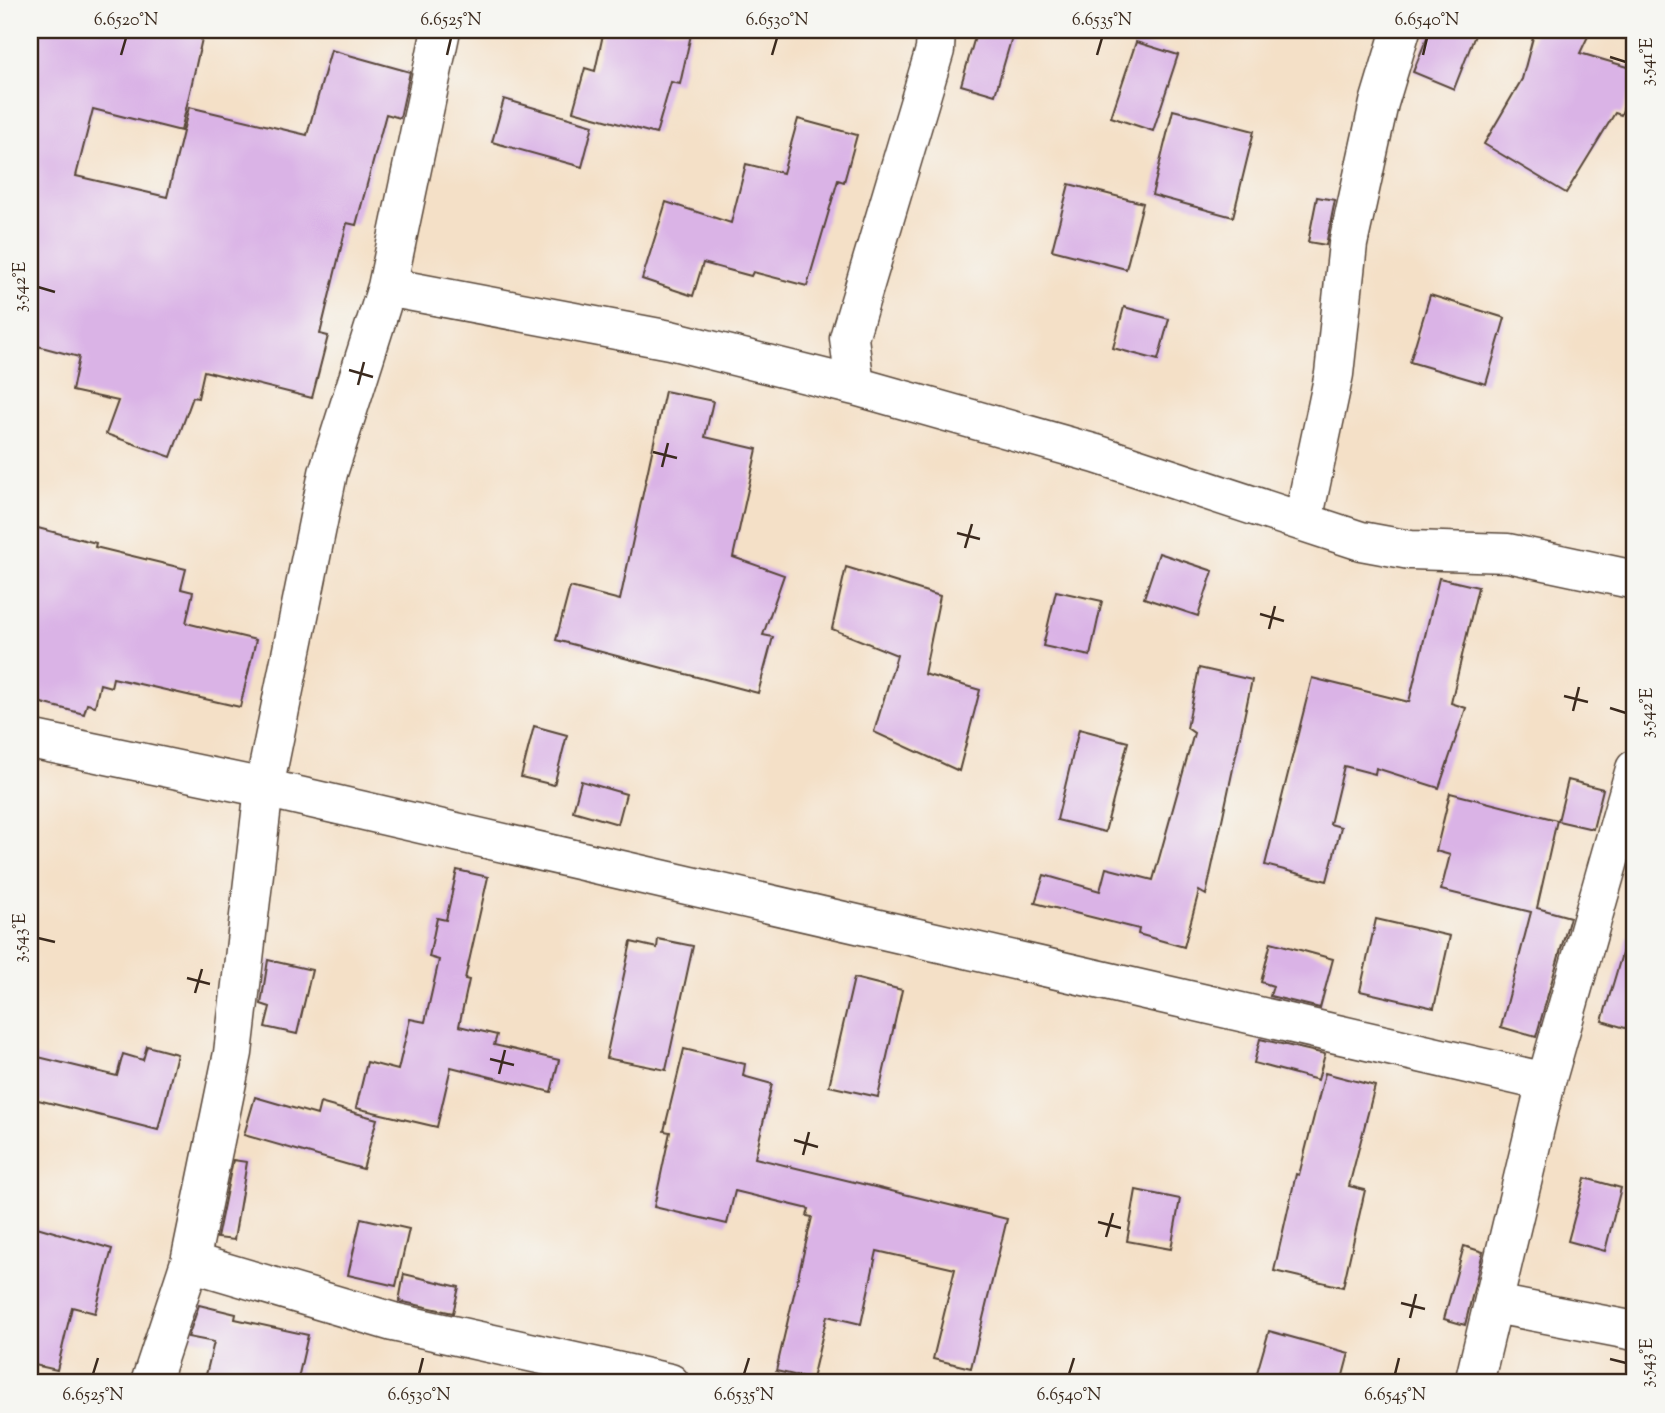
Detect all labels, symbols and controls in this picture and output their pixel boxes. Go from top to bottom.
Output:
text: 6.6520°N [94,8,158,34]
text: 6.6525°N [420,8,482,34]
text: 6.6530°N [745,8,809,34]
text: 6.6535°N [1072,8,1132,34]
text: 6.6540°N [1395,8,1459,34]
text: 3.541°E [1635,38,1661,86]
text: 3.542°E [8,262,34,312]
text: 3.542°E [1635,688,1661,738]
text: 3.543°E [8,913,34,963]
text: 3.543°E [1635,1338,1661,1388]
text: 6.6525°N [62,1383,124,1409]
text: 6.6530°N [387,1383,451,1409]
text: 6.6535°N [714,1383,774,1409]
text: 6.6540°N [1037,1383,1101,1409]
text: 6.6545°N [1364,1383,1426,1409]

